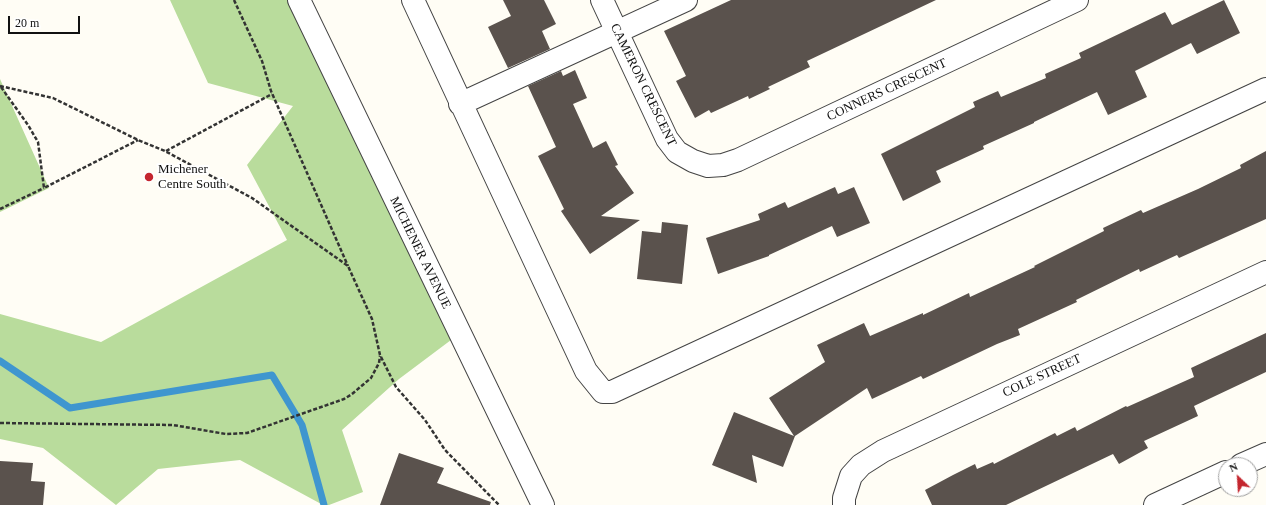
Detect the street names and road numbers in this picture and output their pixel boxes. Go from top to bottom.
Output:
street label: CAMERON CRESCENT [606,21,680,149]
street label: CONNERS CRESCENT [825,55,949,125]
street label: MICHENER AVENUE [386,194,454,312]
street label: COLE STREET [1000,351,1084,401]

